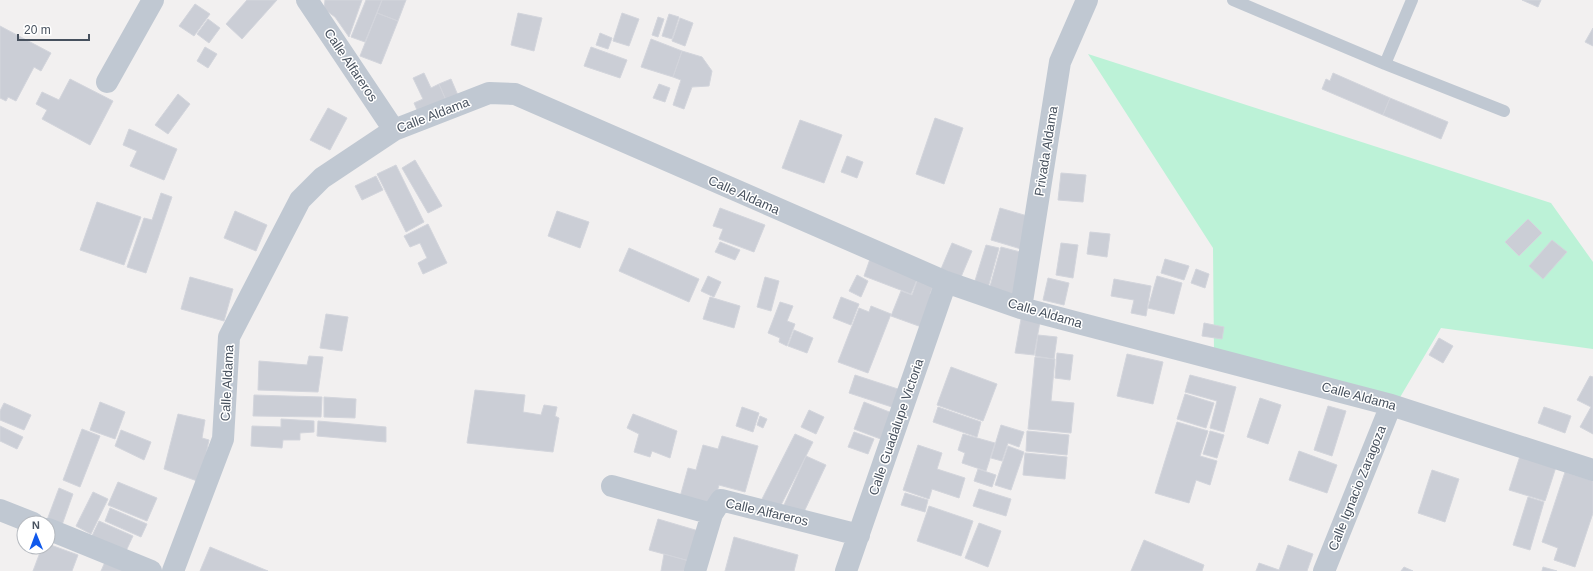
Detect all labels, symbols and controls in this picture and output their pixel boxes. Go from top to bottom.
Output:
scale bar [18,16,89,42]
text: 20 m [24,23,51,37]
street label: Calle Alfareros [321,26,381,105]
street label: Calle Aldama [395,94,472,136]
street label: Privada Aldama [1031,104,1061,197]
street label: Calle Aldama [706,173,783,218]
street label: Calle Aldama [1006,295,1085,331]
street label: Calle Aldama [218,344,237,422]
street label: Calle Guadalupe Victoria [866,356,927,497]
street label: Calle Aldama [1320,379,1399,413]
street label: Calle Ignacio Zaragoza [1325,423,1389,553]
street label: Calle Alfareros [724,495,810,529]
north arrow [16,515,56,555]
text: N [32,519,40,531]

